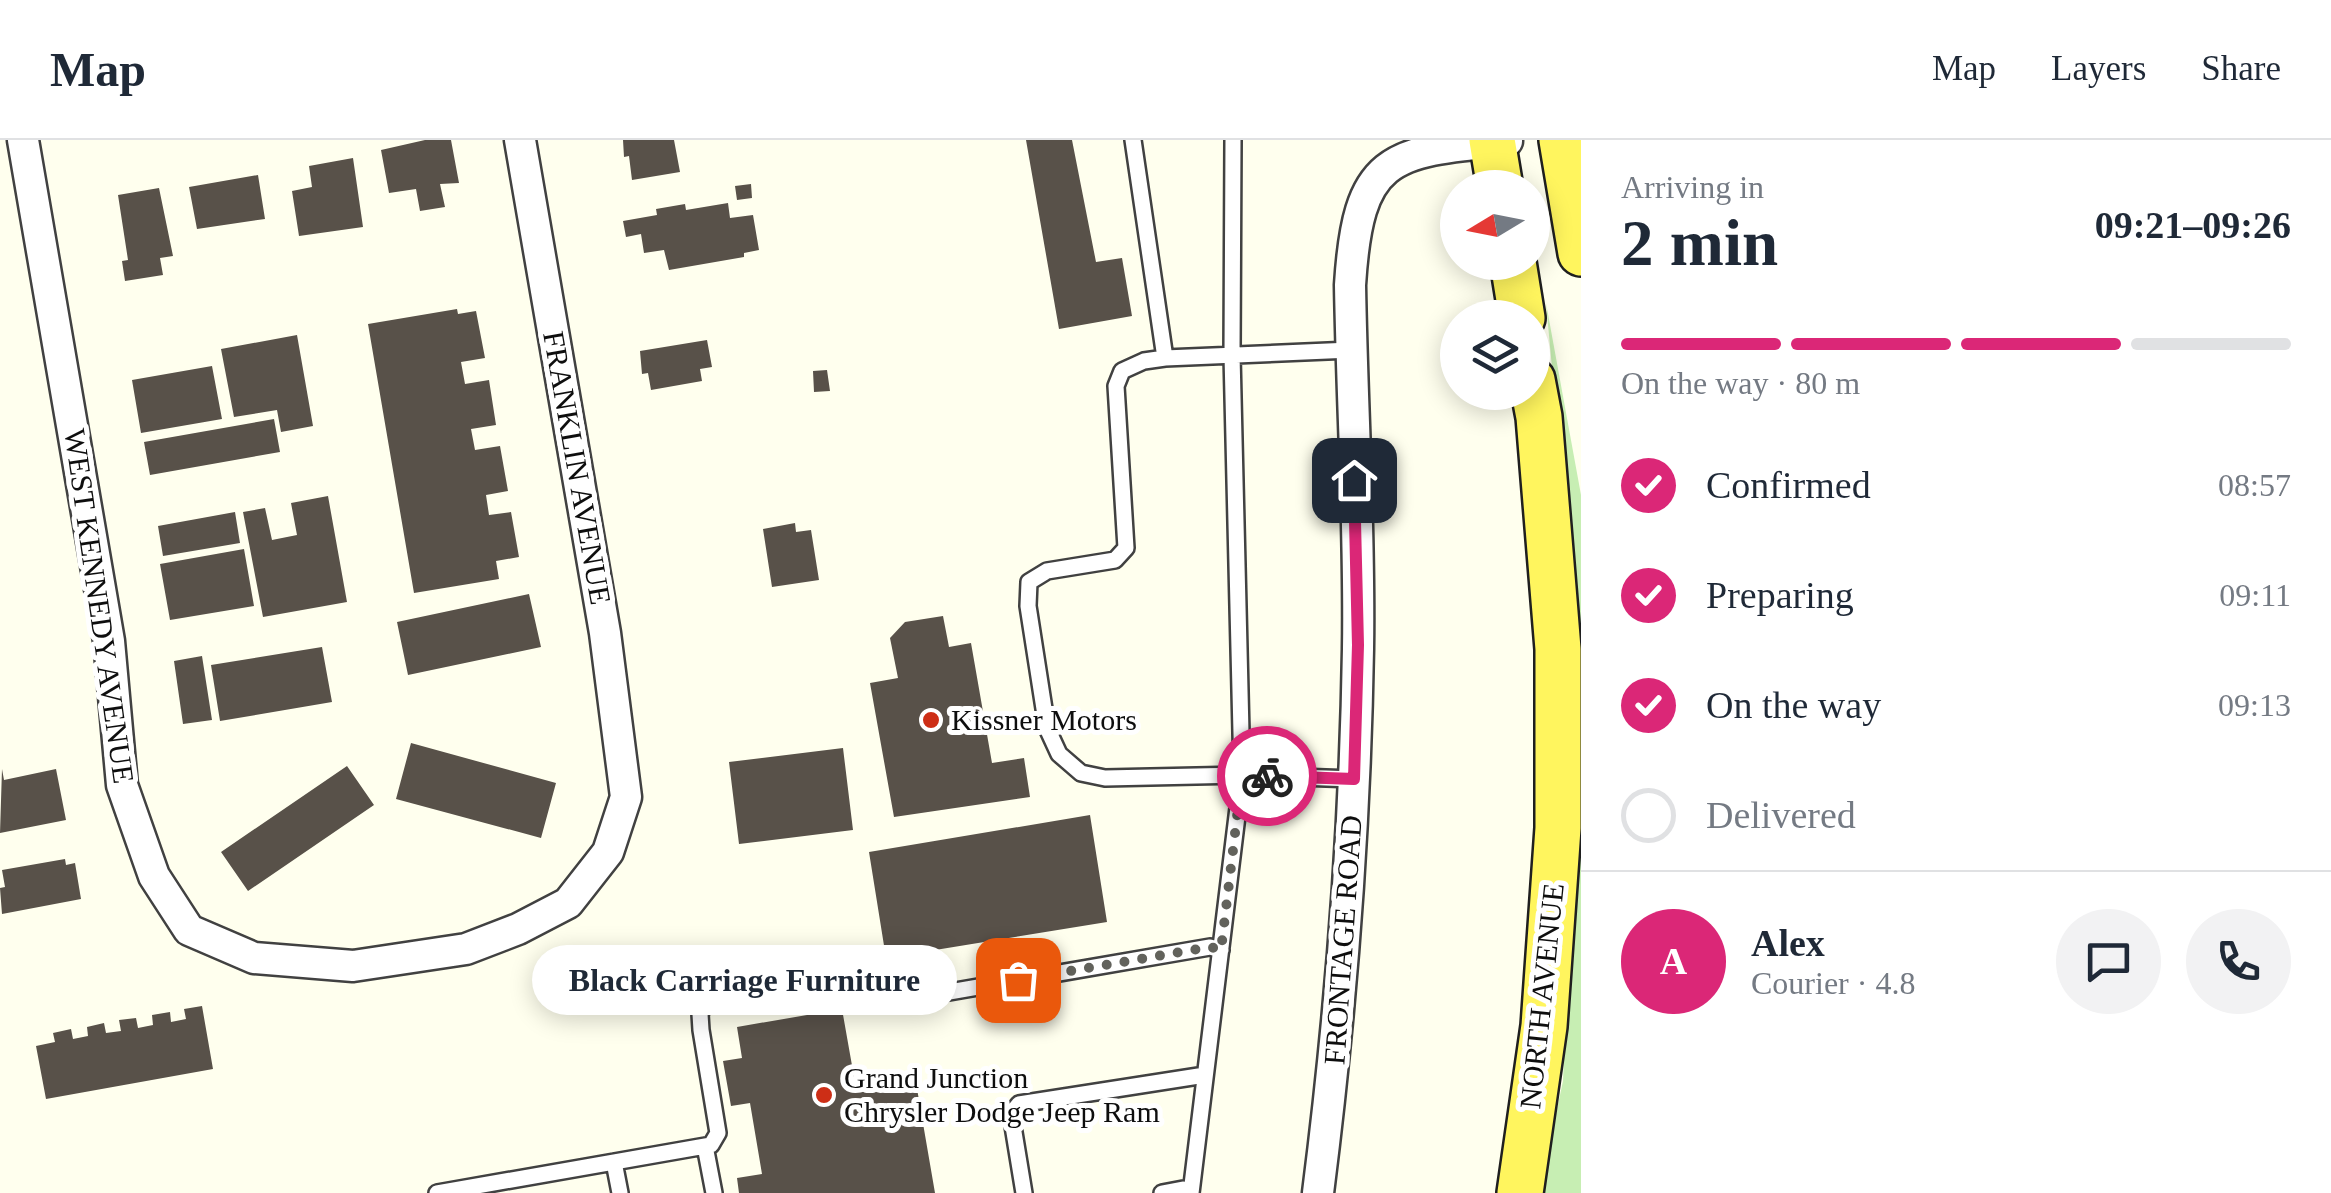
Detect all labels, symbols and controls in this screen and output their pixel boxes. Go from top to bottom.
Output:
text: Map [50,43,146,96]
text: Map [1932,49,1996,88]
text: Layers [2051,49,2146,88]
text: Share [2201,49,2281,88]
text: Arriving in [1621,169,1764,205]
north arrow [1440,170,1550,280]
map controls [1440,170,1550,410]
text: 09:21–09:26 [2095,204,2291,246]
text: 2 min [1621,207,1778,279]
button: layers [1440,300,1550,410]
street label: FRANKLIN AVENUE [537,329,618,607]
text: On the way · 80 m [1621,365,1860,401]
street label: WEST KENNEDY AVENUE [58,426,141,785]
pin [1312,438,1397,523]
icon: home [1327,453,1382,508]
icon: check [1621,458,1676,513]
text: Confirmed [1706,464,1871,506]
text: 08:57 [2218,467,2291,503]
icon: check [1621,568,1676,623]
text: Preparing [1706,574,1854,616]
text: 09:11 [2219,577,2291,613]
icon: check [1621,678,1676,733]
text: On the way [1706,684,1881,726]
text: 09:13 [2218,687,2291,723]
place label: Kissner Motors [951,703,1137,736]
marker: Kissner Motors [920,709,942,731]
courier [1217,726,1317,826]
icon: bike [1240,749,1295,804]
text: Delivered [1706,794,1856,836]
street label: FRONTAGE ROAD [1317,814,1368,1066]
street label: NORTH AVENUE [1513,881,1570,1110]
button: chat [2056,909,2161,1014]
button: phone [2186,909,2291,1014]
text: Alex [1751,922,1825,964]
pin [976,938,1061,1023]
text: A [1660,940,1687,982]
callout: Black Carriage Furniture [533,945,958,1015]
icon: bag [991,953,1046,1008]
text: Black Carriage Furniture [569,962,920,998]
text: Courier · 4.8 [1751,965,1915,1001]
place label: Grand Junction Chrysler Dodge Jeep Ram [844,1061,1160,1128]
marker: Grand Junction Chrysler Dodge Jeep Ram [813,1084,835,1106]

